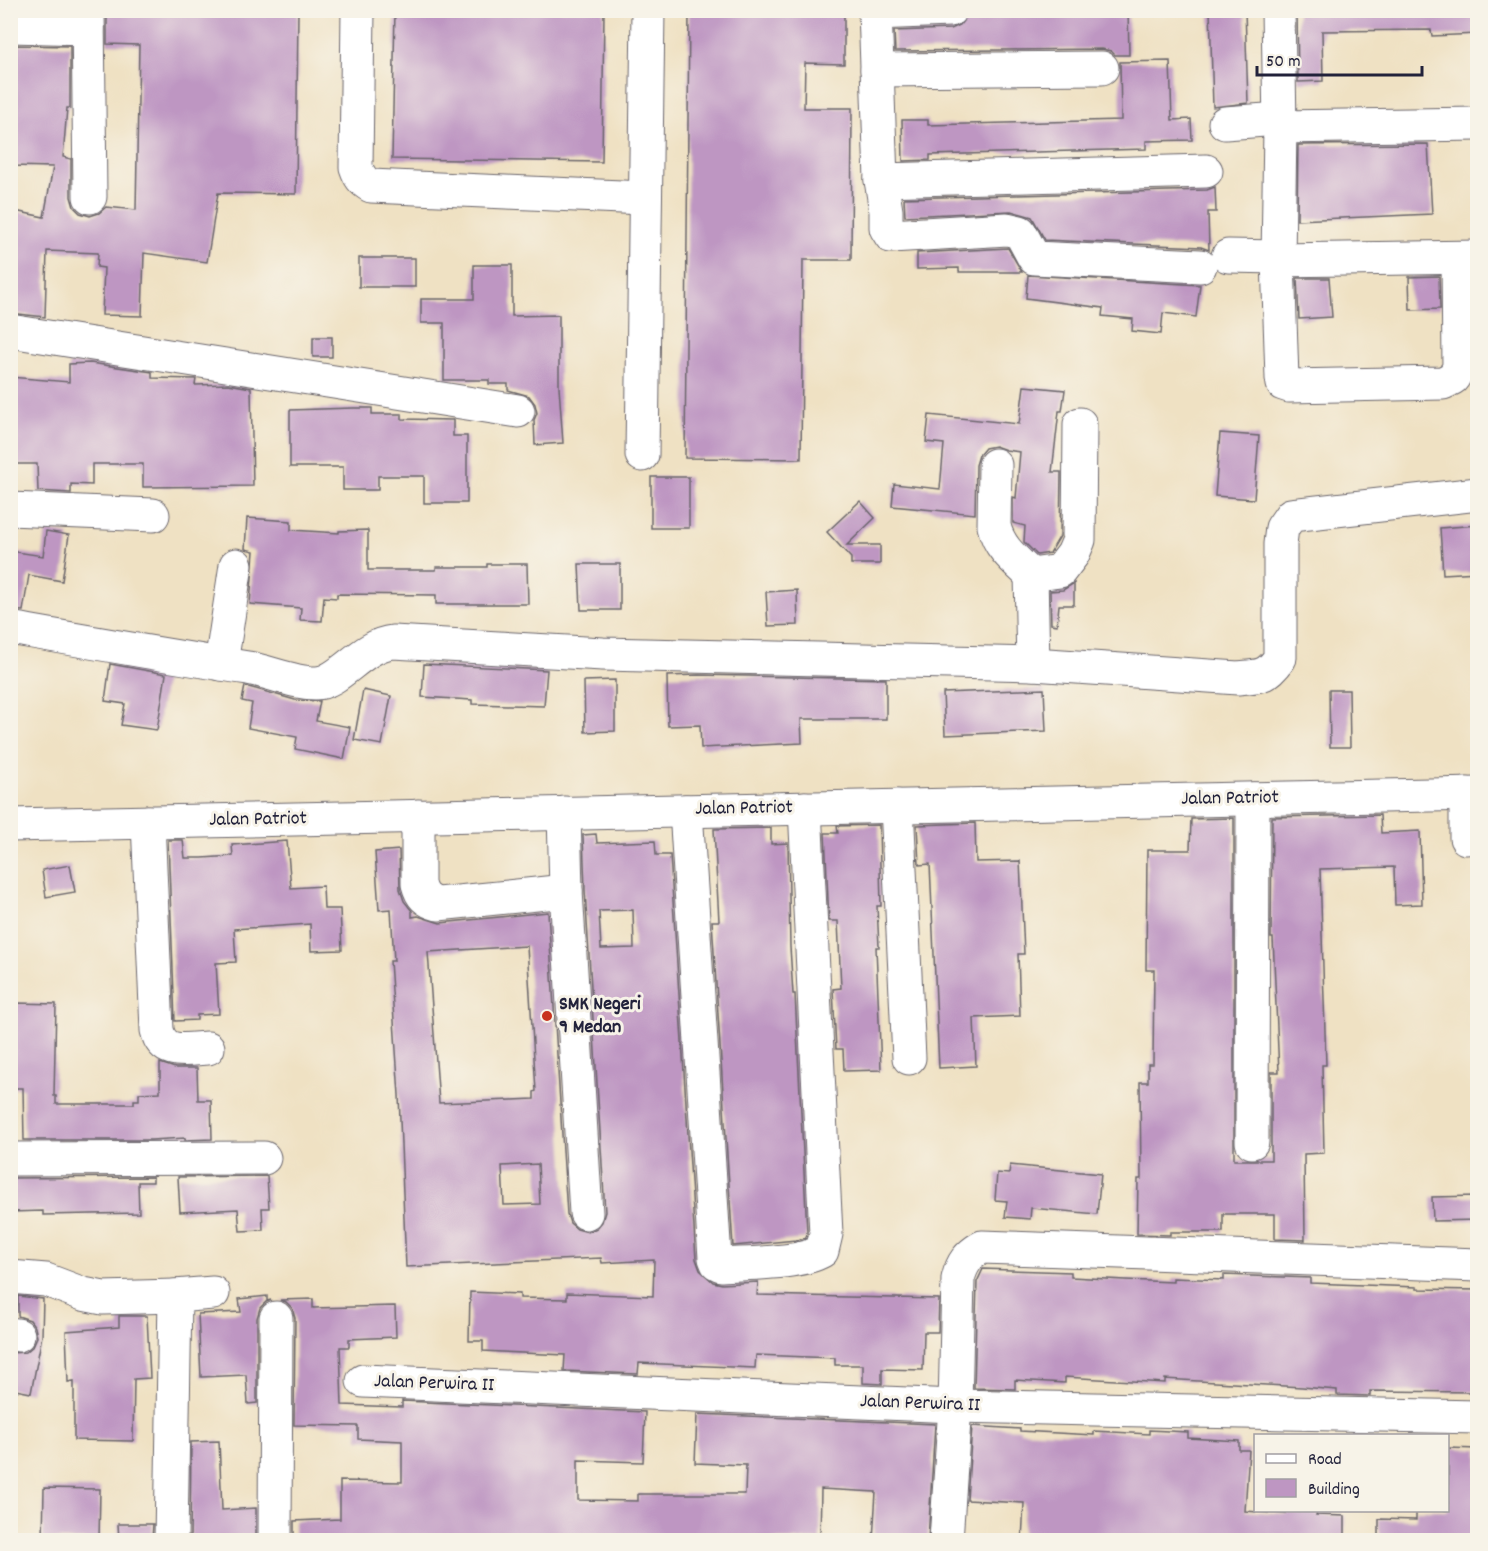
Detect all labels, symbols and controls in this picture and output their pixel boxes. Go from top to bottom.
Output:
scale bar [1257,39,1422,77]
text: 50 m [1266,50,1301,75]
street label: Jalan Patriot [1181,784,1279,814]
street label: Jalan Patriot [695,794,793,824]
street label: Jalan Patriot [209,805,307,835]
place label: SMK Negeri 9 Medan [559,991,641,1042]
marker: SMK Negeri 9 Medan [540,1009,554,1023]
street label: Jalan Perwira II [373,1368,495,1400]
street label: Jalan Perwira II [859,1388,981,1420]
legend [1254,1434,1449,1512]
text: Road [1308,1448,1342,1473]
text: Building [1308,1478,1360,1503]

